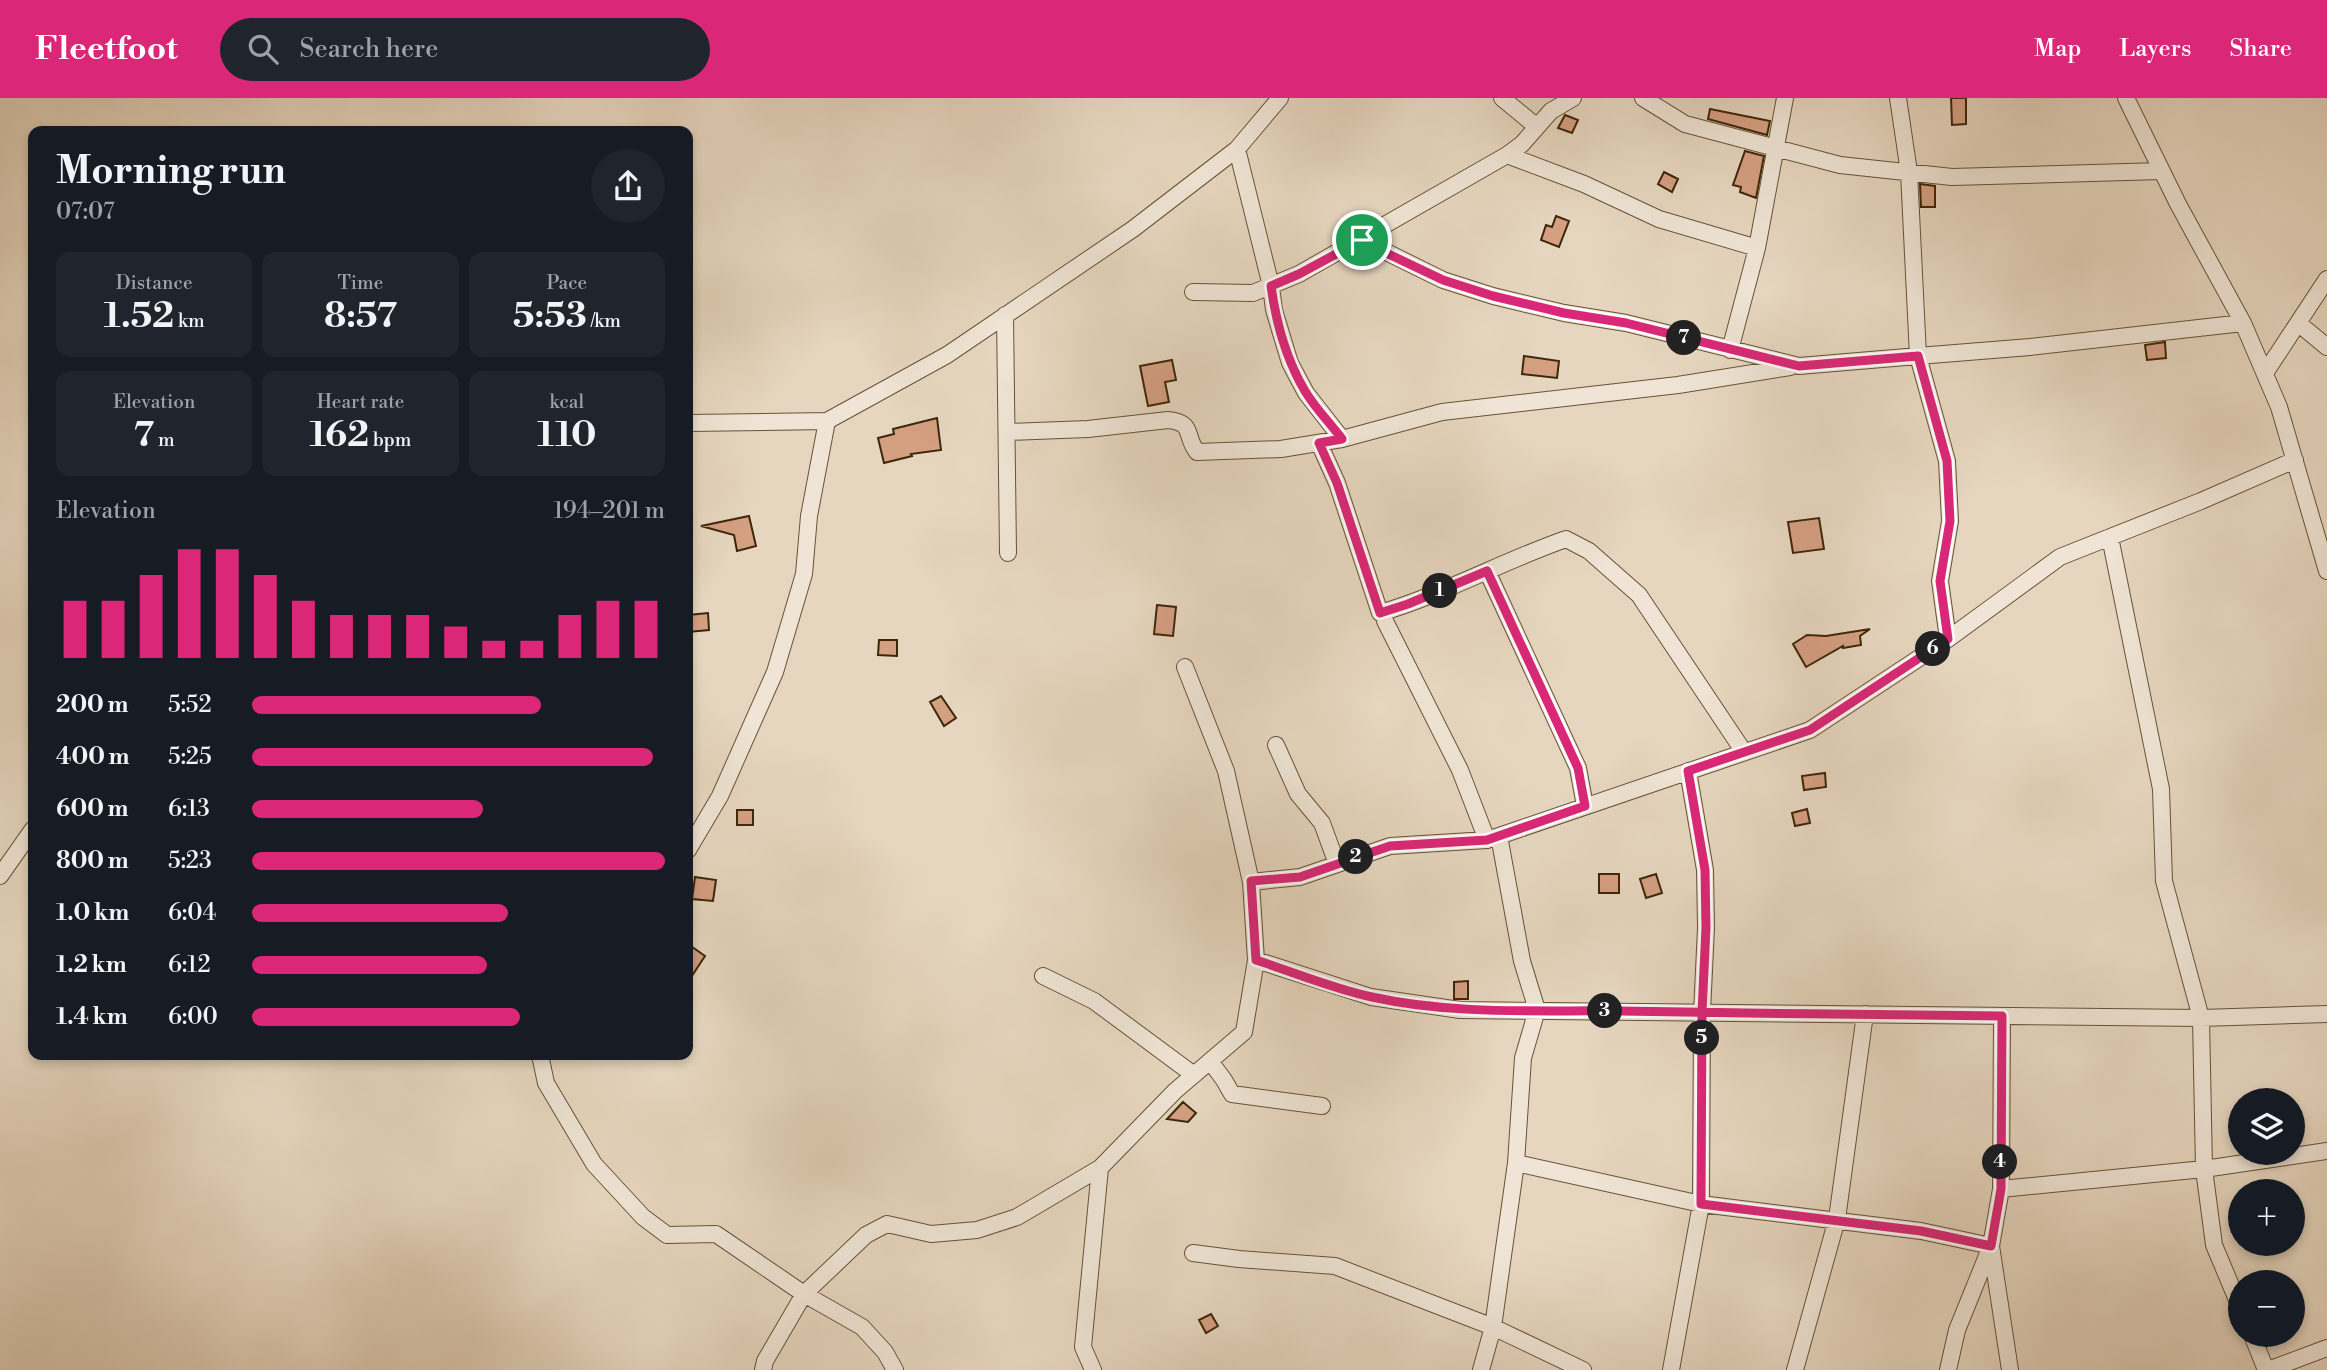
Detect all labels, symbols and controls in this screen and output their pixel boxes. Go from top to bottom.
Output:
search box [220,18,710,81]
text: Fleetfoot [35,29,178,70]
icon: search [244,30,282,68]
text: Search here [300,33,438,65]
text: Map [2034,34,2081,64]
text: Layers [2119,34,2191,64]
text: Share [2229,34,2292,64]
text: Morning run [56,148,286,195]
button: share [591,149,665,223]
text: 07:07 [56,198,115,226]
pin [1332,210,1392,270]
icon: arrive [1343,221,1381,259]
text: Distance [116,271,193,295]
text: Time [338,271,383,295]
text: Pace [546,271,587,295]
text: 1.52 [104,295,174,338]
text: 8:57 [324,295,397,338]
text: 5:53 [513,295,587,338]
text: km [174,309,205,333]
text: /km [587,309,621,333]
pin: 7 [1666,320,1702,356]
text: 7 [1678,325,1689,349]
text: Elevation [113,390,195,414]
text: Heart rate [317,390,404,414]
text: kcal [550,390,584,414]
text: 7 [134,414,154,457]
text: 162 [310,414,369,457]
text: 110 [537,414,596,457]
text: m [154,428,175,452]
text: bpm [369,428,411,452]
text: Elevation [56,497,156,525]
text: 194–201 m [554,497,665,525]
pin: 1 [1422,574,1458,608]
text: 1 [1435,578,1444,602]
pin: 6 [1916,632,1951,666]
text: 6 [1927,636,1938,660]
text: 200 m [56,691,128,719]
text: 5:52 [168,691,212,719]
text: 400 m [56,743,129,771]
text: 5:25 [168,743,212,771]
text: 600 m [56,795,129,823]
text: 6:13 [168,795,210,823]
pin: 2 [1338,840,1374,874]
text: 2 [1350,844,1361,868]
text: 800 m [56,847,129,875]
text: 5:23 [168,847,212,875]
text: 1.0 km [56,899,129,927]
text: 6:04 [168,899,216,927]
text: 1.2 km [56,951,127,979]
text: 6:12 [168,951,211,979]
pin: 3 [1588,993,1622,1028]
text: 3 [1599,998,1610,1022]
text: 1.4 km [56,1003,128,1031]
text: 6:00 [168,1003,218,1031]
pin: 5 [1684,1020,1720,1056]
text: 5 [1696,1025,1707,1049]
map controls [2228,1088,2305,1347]
button: layers [2228,1088,2305,1165]
pin: 4 [1982,1144,2018,1180]
text: 4 [1993,1149,2006,1173]
button: + [2228,1179,2305,1256]
button: − [2228,1270,2305,1347]

